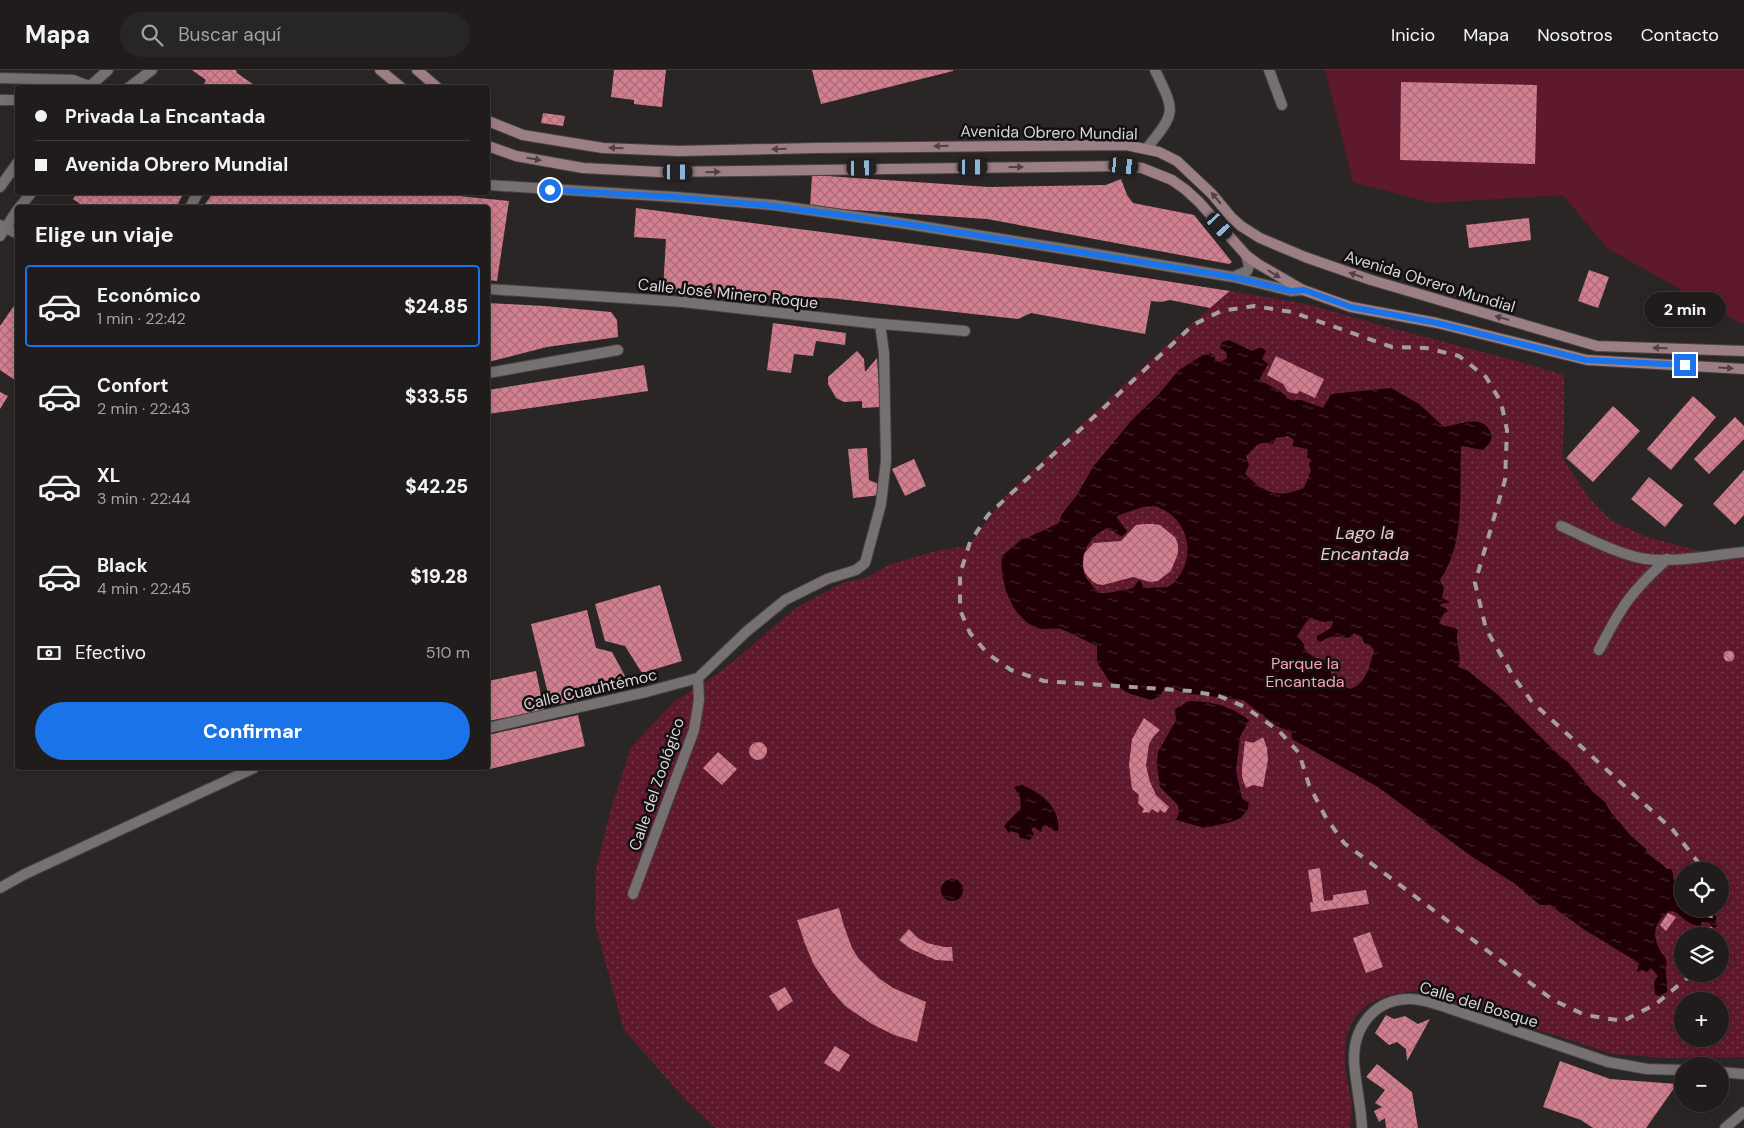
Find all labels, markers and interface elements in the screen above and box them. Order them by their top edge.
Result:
search box [120,12,470,57]
text: Mapa [25,19,90,50]
icon: search [138,21,166,49]
text: Buscar aquí [178,22,281,47]
text: Inicio [1391,23,1435,47]
text: Mapa [1463,23,1509,47]
text: Nosotros [1537,23,1613,47]
text: Contacto [1641,23,1719,47]
text: Privada La Encantada [65,104,265,129]
street label: Avenida Obrero Mundial [960,120,1138,145]
one-way arrow [933,142,949,150]
one-way arrow [608,144,624,152]
one-way arrow [770,145,786,153]
text: Avenida Obrero Mundial [65,152,288,177]
one-way arrow [526,156,542,164]
car [1108,157,1139,175]
car [846,160,877,176]
car [958,160,988,175]
one-way arrow [1008,163,1024,171]
car [663,165,693,180]
one-way arrow [706,167,722,175]
route start [539,179,561,201]
one-way arrow [1210,192,1221,205]
car [1204,210,1235,242]
text: Elige un viaje [35,220,174,249]
street label: Avenida Obrero Mundial [1342,246,1518,317]
one-way arrow [1267,269,1280,279]
one-way arrow [1348,271,1363,278]
street label: Calle José Minero Roque [637,274,819,313]
text: Económico [97,283,201,308]
icon: car [37,284,82,329]
callout: 2 min [1644,292,1726,328]
text: $24.85 [404,294,468,319]
text: 2 min [1664,299,1706,320]
text: 1 min · 22:42 [97,308,186,329]
one-way arrow [1494,314,1509,322]
one-way arrow [1652,344,1668,352]
route end [1674,354,1696,376]
one-way arrow [1719,364,1735,372]
text: Confort [97,373,169,398]
icon: car [37,374,82,419]
text: $33.55 [405,384,468,409]
text: 2 min · 22:43 [97,398,190,419]
text: XL [97,463,120,488]
icon: car [37,464,82,509]
text: $42.25 [405,474,468,499]
text: 3 min · 22:44 [97,488,191,509]
water label: Lago la Encantada [1321,521,1409,566]
text: Black [97,553,148,578]
icon: car [37,554,82,599]
text: $19.28 [410,564,468,589]
text: 4 min · 22:45 [97,578,191,599]
icon: cash [35,639,63,667]
text: Efectivo [75,640,146,665]
text: 510 m [426,642,470,663]
park label: Parque la Encantada [1266,653,1344,692]
street label: Calle Cuauhtémoc [521,664,659,715]
button: Confirmar [35,702,470,760]
street label: Calle del Zoológico [624,715,689,853]
map controls [1674,862,1729,1112]
button: locate [1674,862,1729,917]
button: layers [1674,927,1729,982]
street label: Calle del Bosque [1417,976,1541,1033]
button: + [1674,992,1729,1047]
button: − [1674,1057,1729,1112]

